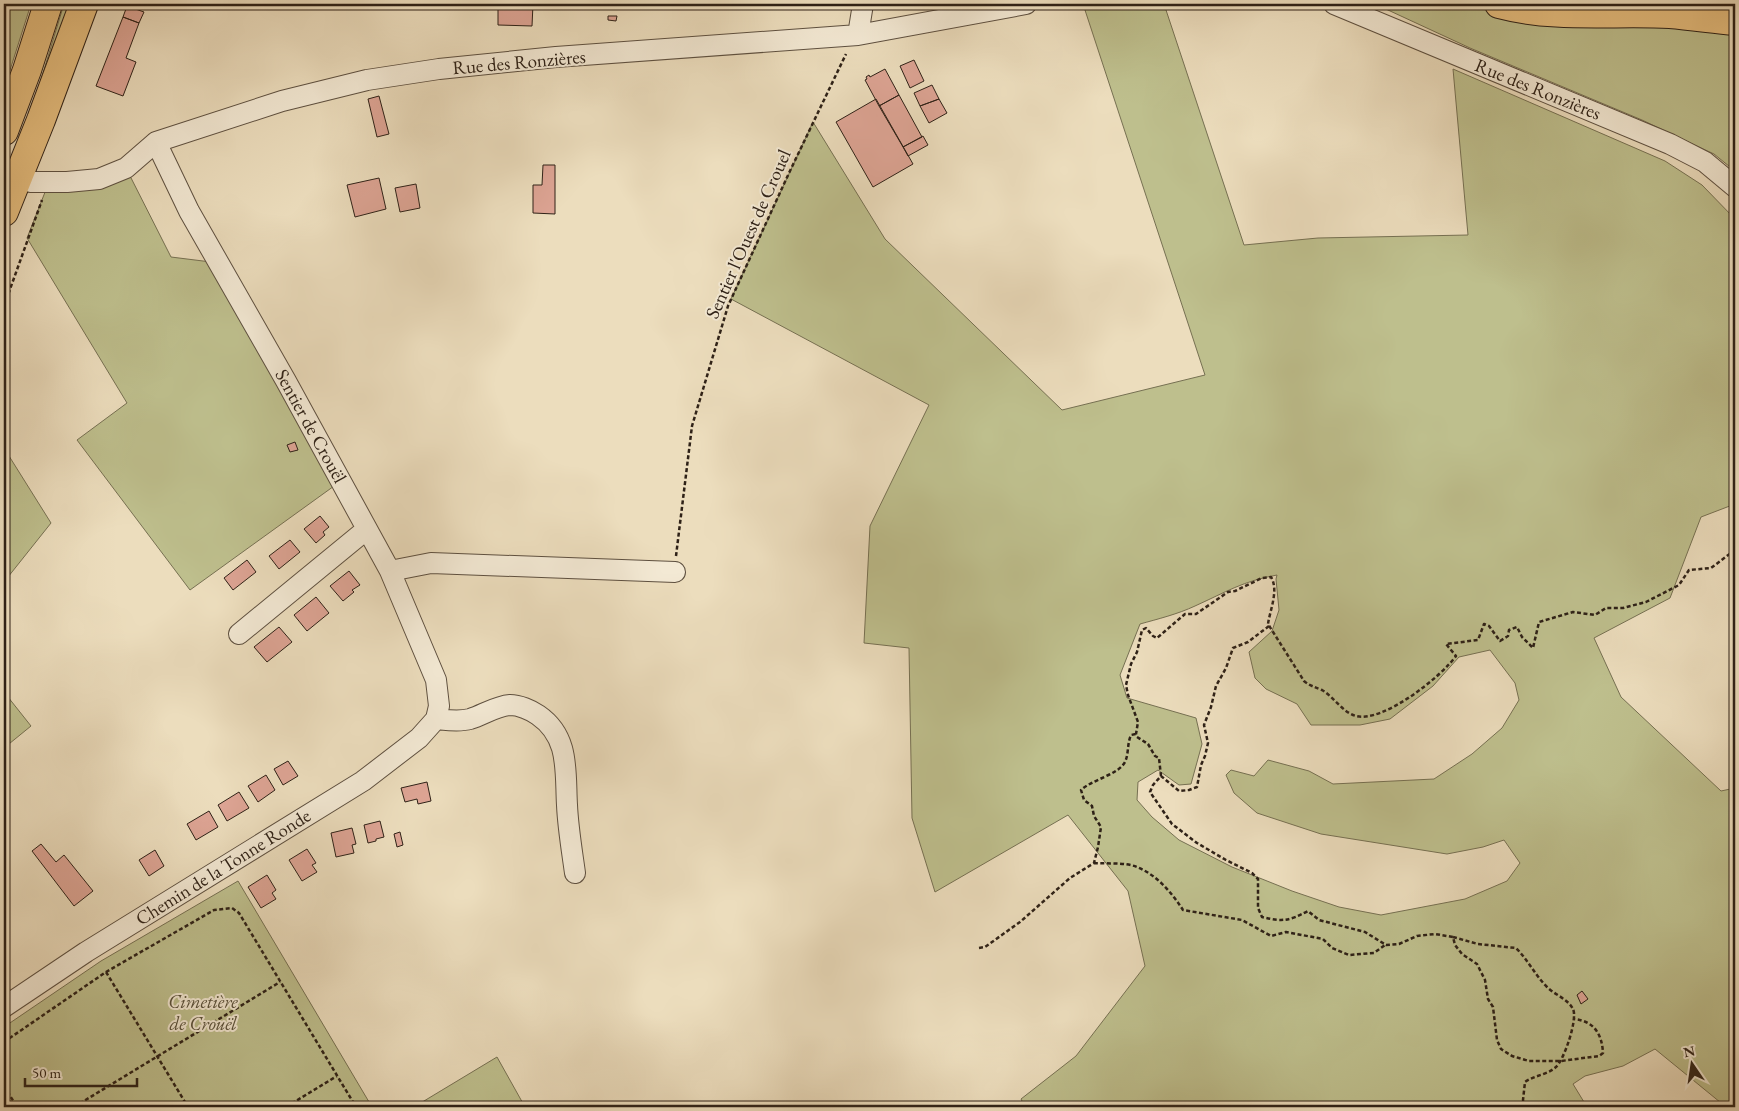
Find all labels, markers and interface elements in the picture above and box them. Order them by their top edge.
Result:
street label: Rue des Ronzières [451,44,587,80]
street label: Rue des Ronzières [1471,52,1605,126]
street label: Sentier l'Ouest de Crouel [699,145,797,323]
street label: Sentier de Crouël [269,365,353,488]
street label: Chemin de la Tonne Ronde [131,803,315,931]
park label: Cimetière de Crouël [168,989,238,1036]
north arrow [1666,1038,1716,1088]
text: N [1682,1041,1697,1061]
scale bar [25,1056,138,1088]
text: 50 m [32,1063,61,1082]

